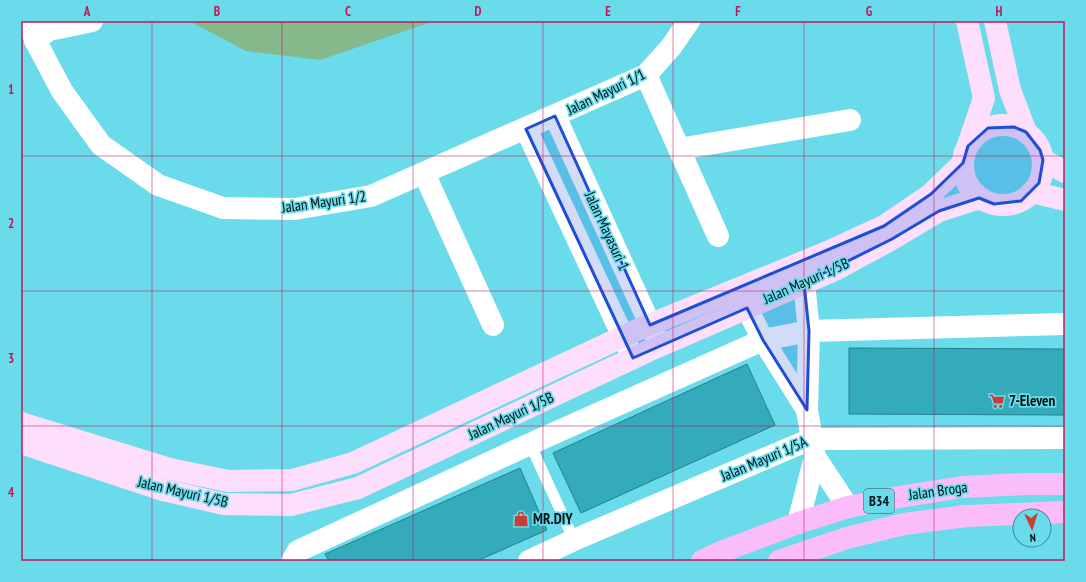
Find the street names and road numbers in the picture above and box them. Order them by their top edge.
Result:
street label: Jalan Mayuri 1/1 [562,64,648,119]
street label: Jalan Mayuri 1/2 [280,186,367,217]
street label: Jalan Mayasuri 1 [580,187,634,273]
street label: Jalan Mayuri 1/5B [759,253,852,308]
street label: Jalan Mayuri 1/5B [464,387,557,444]
street label: Jalan Mayuri 1/5A [717,431,811,486]
street label: Jalan Mayuri 1/5B [135,472,230,511]
street label: Jalan Broga [906,477,968,504]
road number: B34 [864,489,894,513]

